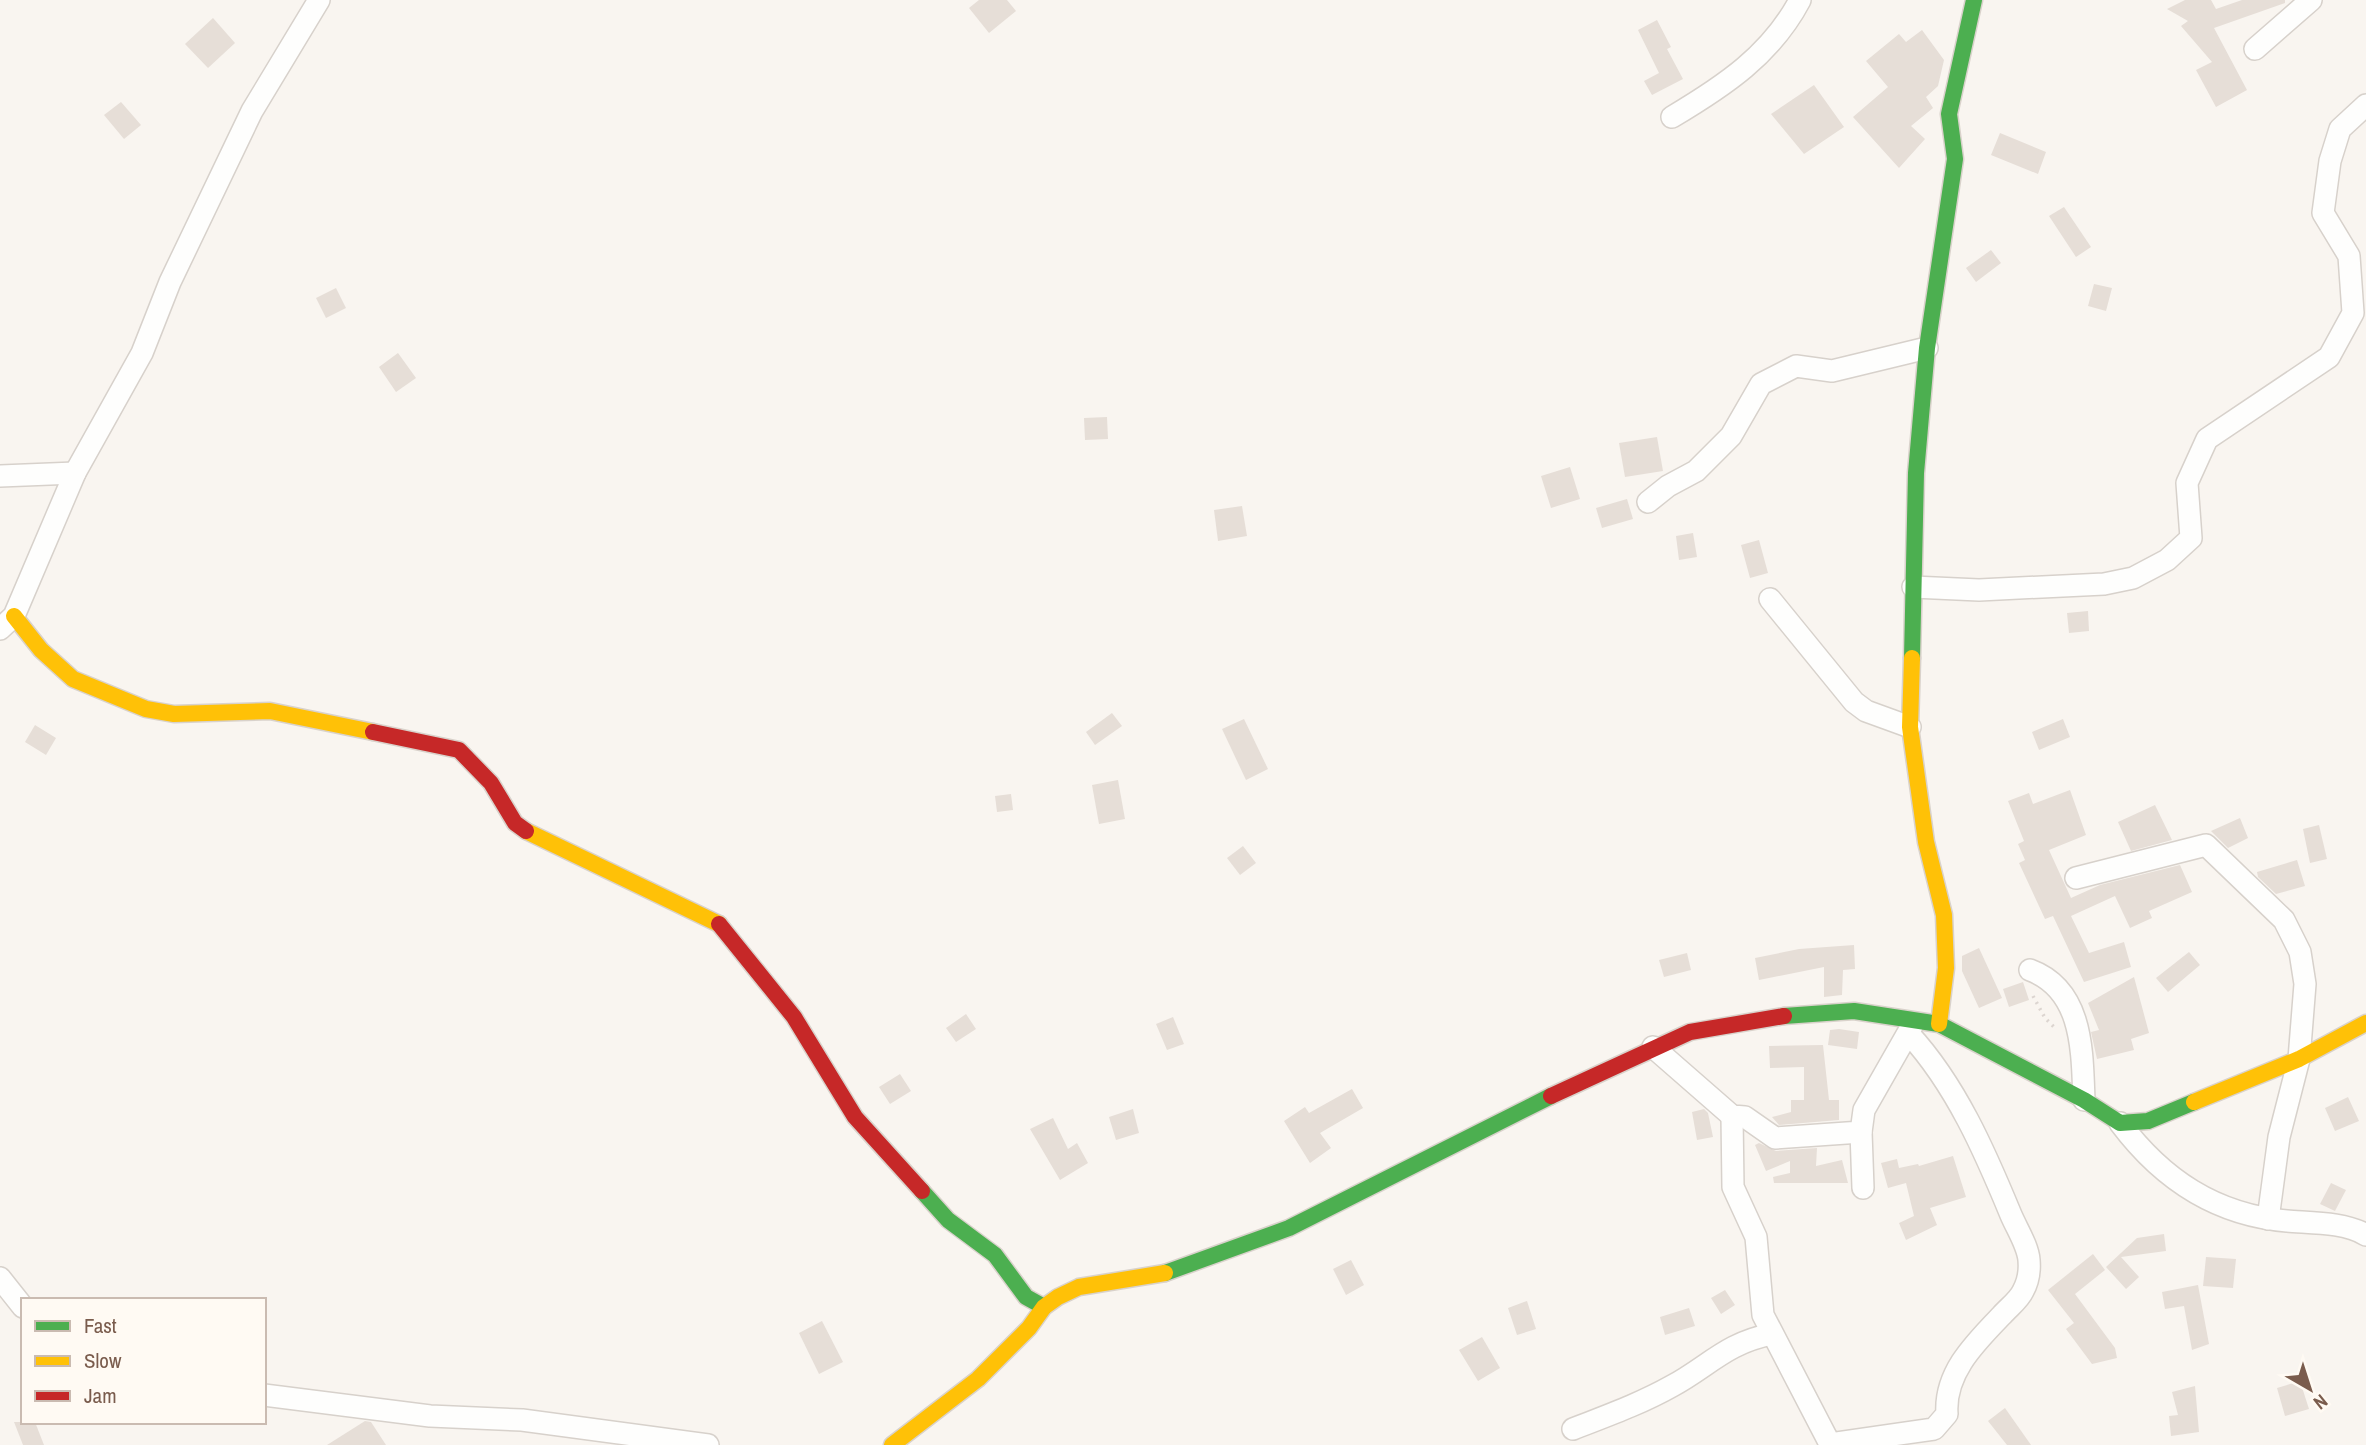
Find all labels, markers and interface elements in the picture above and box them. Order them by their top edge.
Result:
legend [21,1298,266,1424]
text: Fast [84,1311,117,1340]
text: Slow [84,1346,122,1375]
north arrow [2275,1354,2345,1424]
text: Jam [84,1381,117,1410]
text: N [2308,1389,2333,1416]

